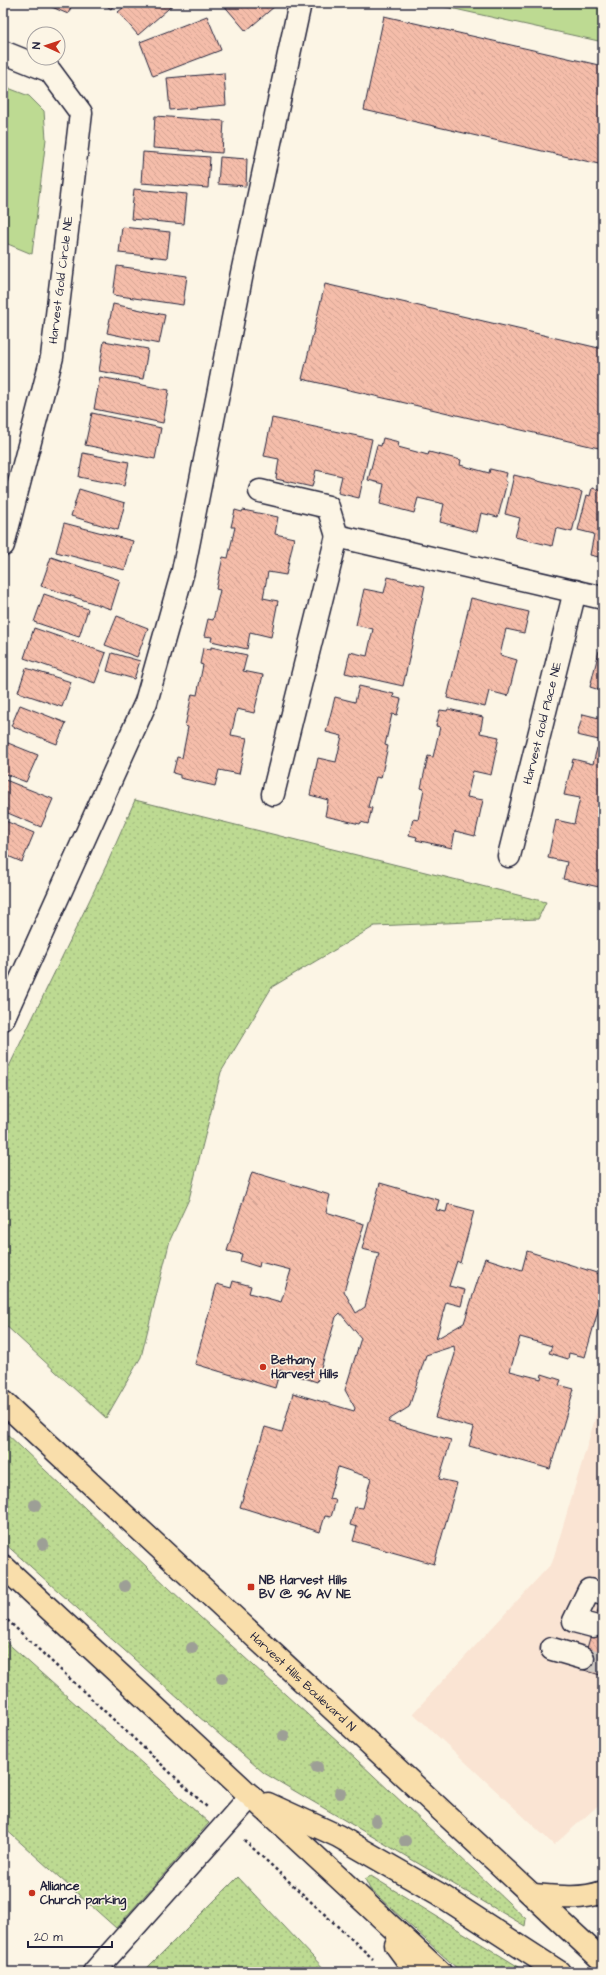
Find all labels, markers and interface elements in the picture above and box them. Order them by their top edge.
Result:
north arrow [26,26,66,66]
text: N [29,42,44,49]
street label: Harvest Gold Circle NE [45,215,77,345]
street label: Harvest Gold Place NE [519,660,566,786]
place label: Bethany Harvest Hills [271,1352,338,1383]
marker: Bethany Harvest Hills [258,1362,268,1372]
place label: NB Harvest Hills BV @ 96 AV NE [259,1572,352,1603]
marker: NB Harvest Hills BV @ 96 AV NE [246,1582,256,1592]
street label: Harvest Hills Boulevard N [246,1628,360,1736]
place label: Alliance Church parking [40,1878,127,1911]
marker: Alliance Church parking [27,1888,37,1898]
scale bar [28,1923,112,1949]
text: 20 m [34,1929,63,1946]

